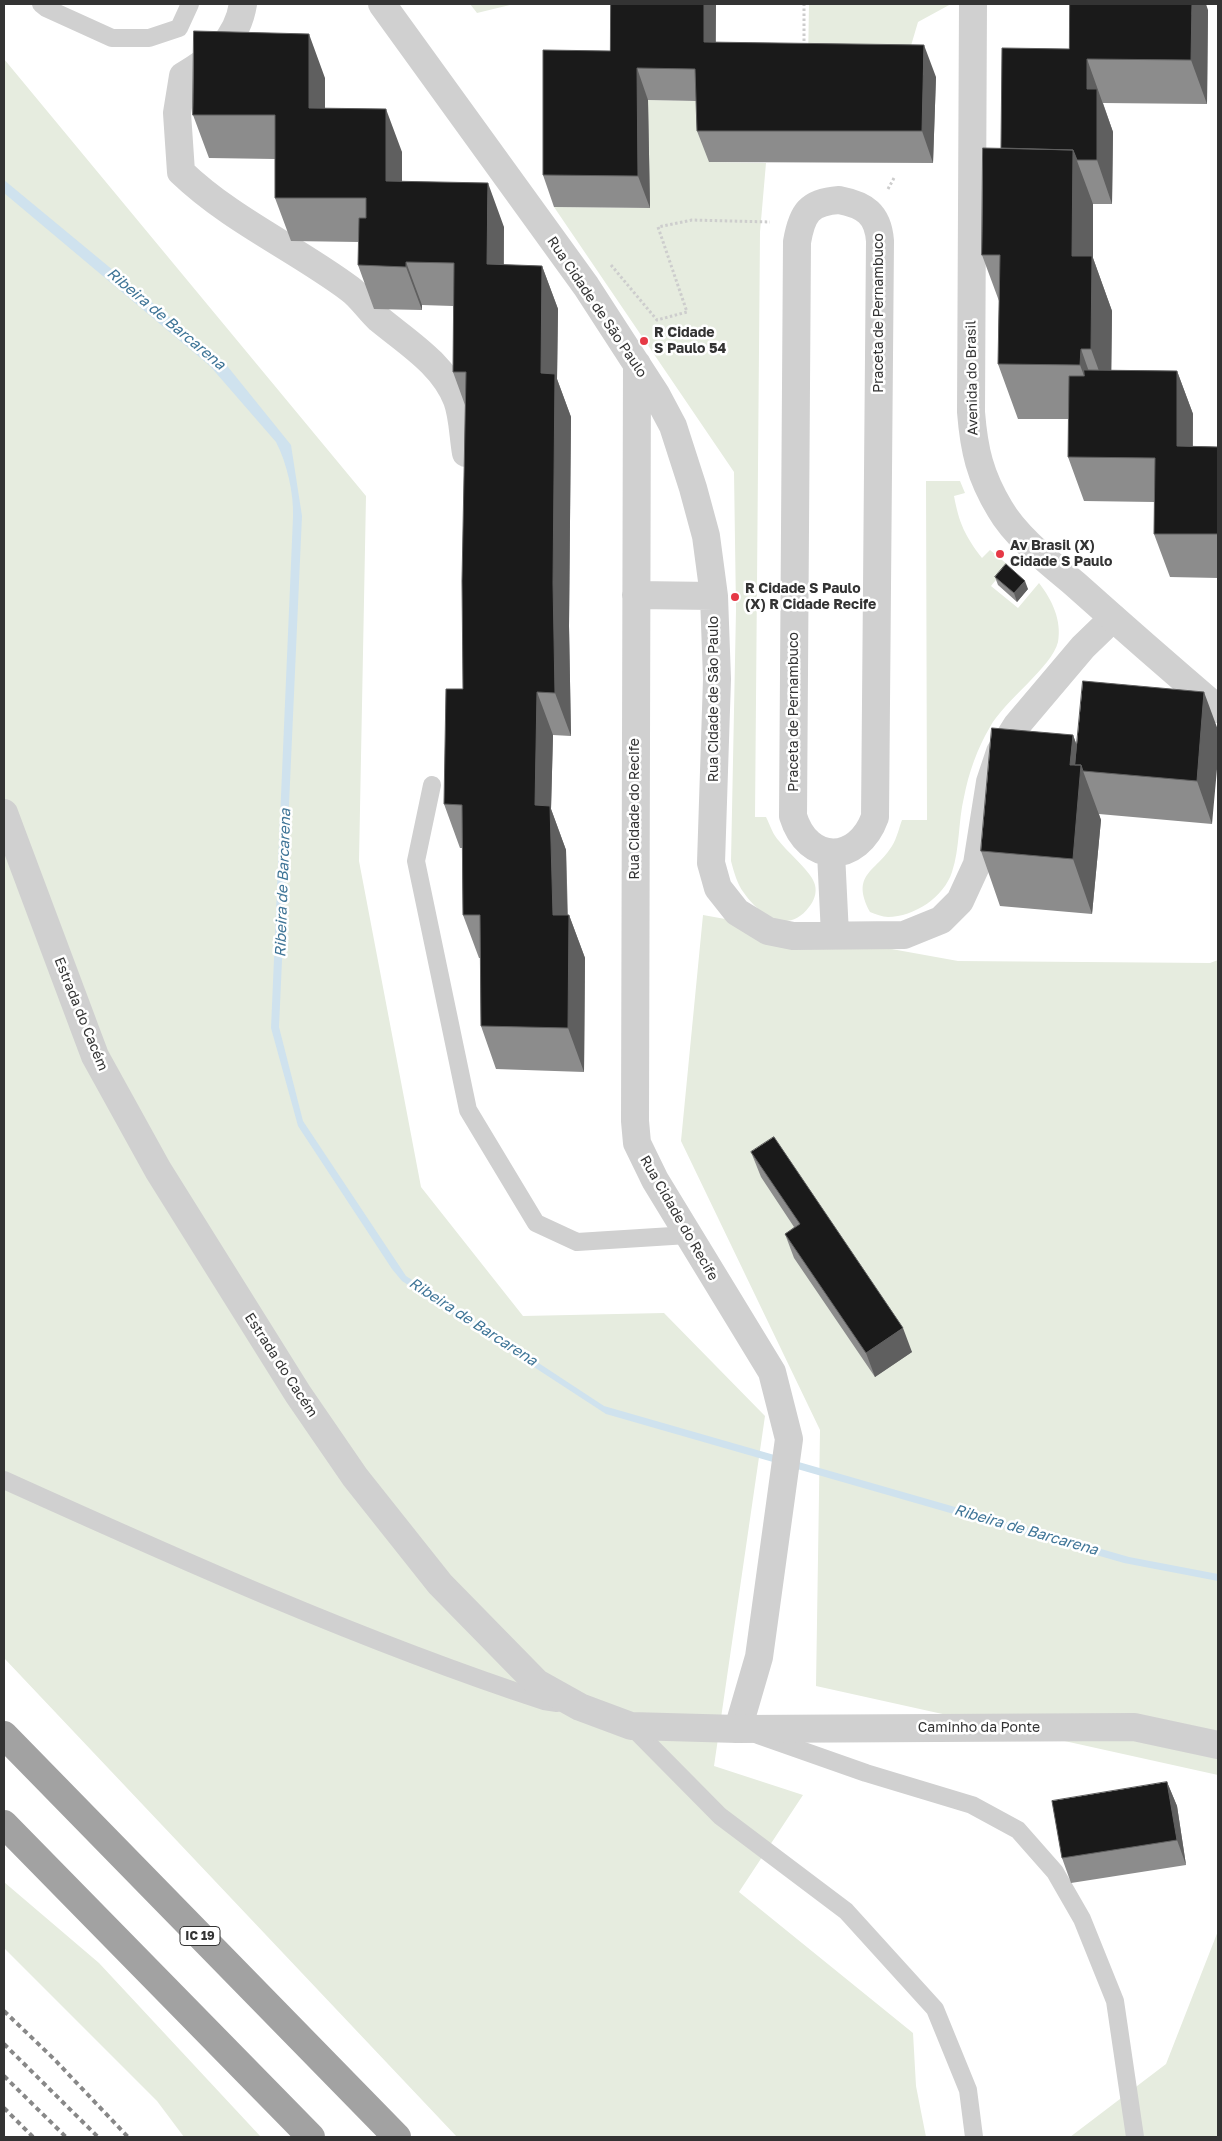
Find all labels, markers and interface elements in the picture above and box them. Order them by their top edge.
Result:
street label: Rua Cidade de São Paulo [544,233,650,381]
street label: Praceta de Pernambuco [871,233,887,393]
water label: Ribeira de Barcarena [103,264,229,374]
street label: Avenida do Brasil [963,320,981,436]
place label: R Cidade S Paulo 54 [654,325,726,358]
marker: R Cidade S Paulo 54 [638,335,650,347]
place label: Av Brasil (X) Cidade S Paulo [1010,538,1112,570]
marker: Av Brasil (X) Cidade S Paulo [994,548,1006,560]
place label: R Cidade S Paulo (X) R Cidade Recife [745,581,876,614]
marker: R Cidade S Paulo (X) R Cidade Recife [729,591,741,603]
street label: Rua Cidade de São Paulo [706,616,722,782]
street label: Praceta de Pernambuco [786,632,802,792]
street label: Rua Cidade do Recife [627,738,643,880]
water label: Ribeira de Barcarena [271,808,295,958]
street label: Estrada do Cacém [51,955,111,1073]
street label: Rua Cidade do Recife [636,1152,722,1284]
water label: Ribeira de Barcarena [406,1274,540,1370]
street label: Estrada do Cacém [241,1310,321,1420]
water label: Ribeira de Barcarena [952,1501,1100,1559]
street label: Caminho da Ponte [918,1720,1040,1736]
road number: IC 19 [180,1926,220,1945]

